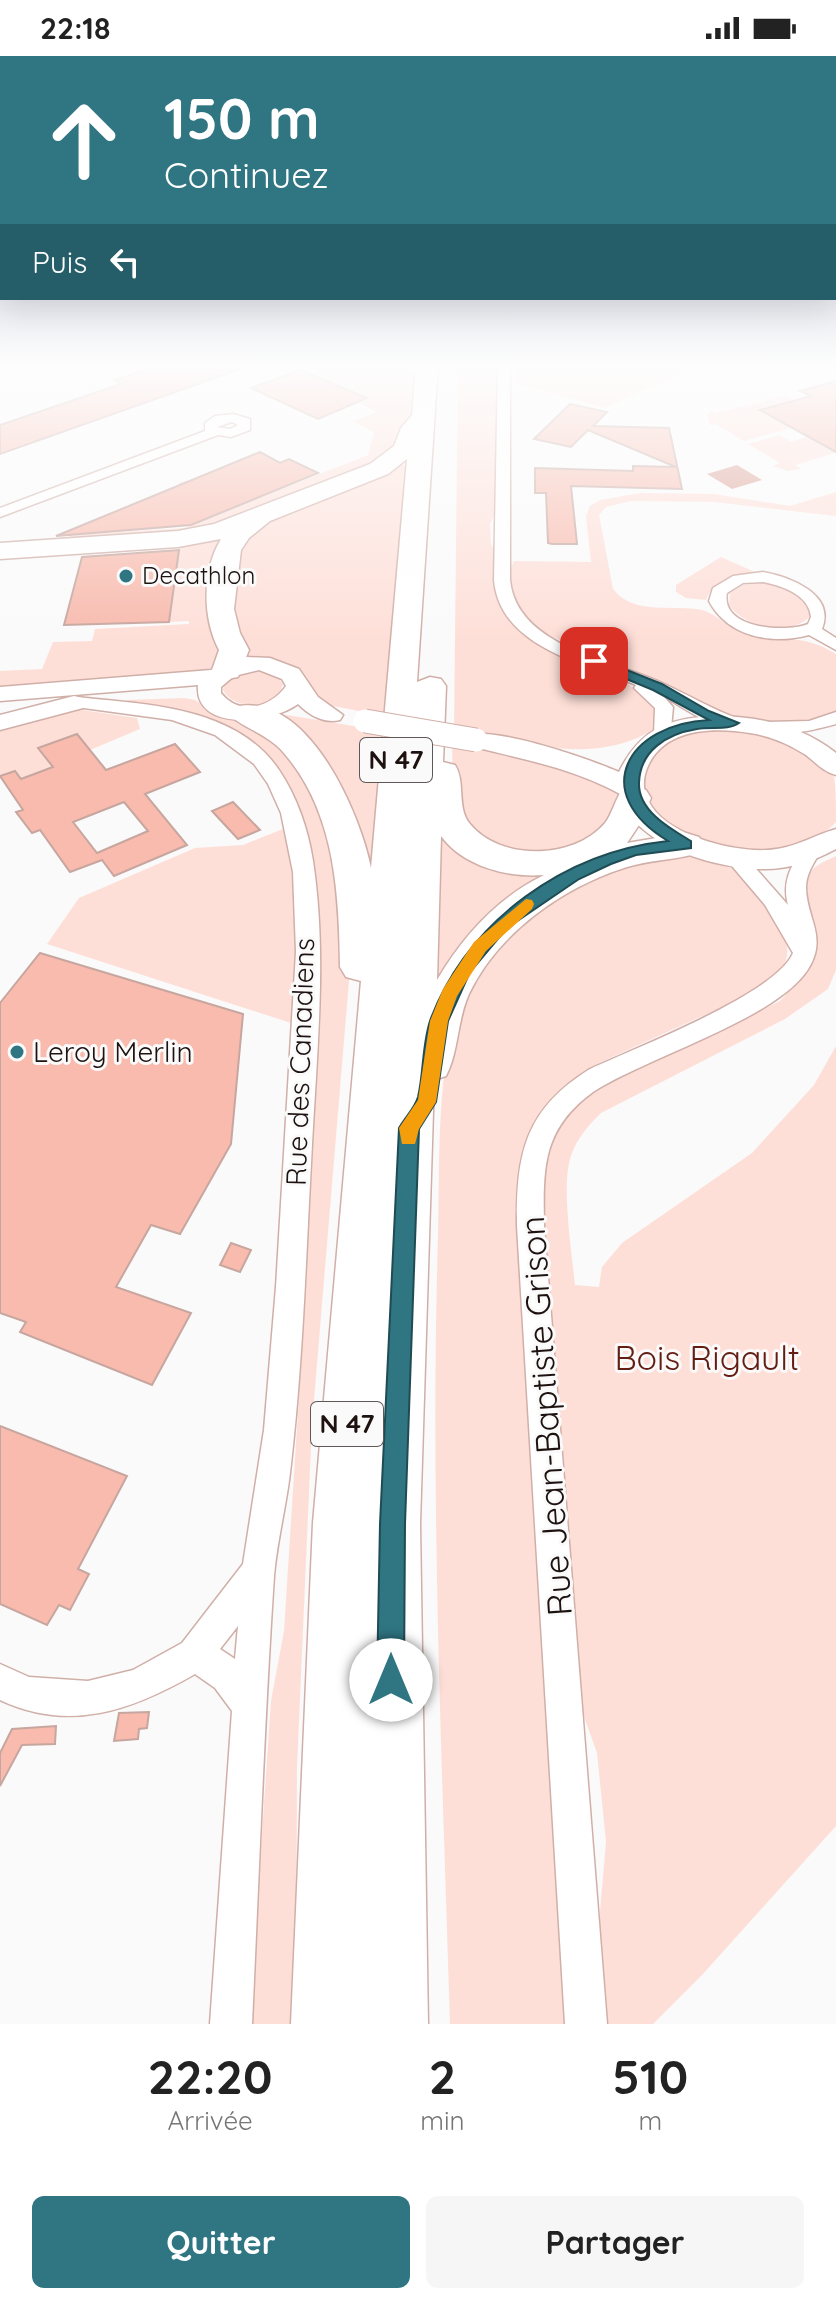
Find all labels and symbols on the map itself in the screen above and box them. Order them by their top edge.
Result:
place label: Decathlon [142,560,255,590]
marker: Decathlon [117,567,135,585]
pin [560,627,628,695]
road number: N 47 [360,738,432,782]
street label: Rue des Canadiens [278,937,321,1186]
place label: Leroy Merlin [33,1034,193,1069]
marker: Leroy Merlin [8,1043,26,1061]
street label: Rue Jean-Baptiste Grison [510,1215,581,1617]
park label: Bois Rigault [614,1336,800,1379]
road number: N 47 [311,1402,383,1446]
position arrow [349,1638,433,1722]

